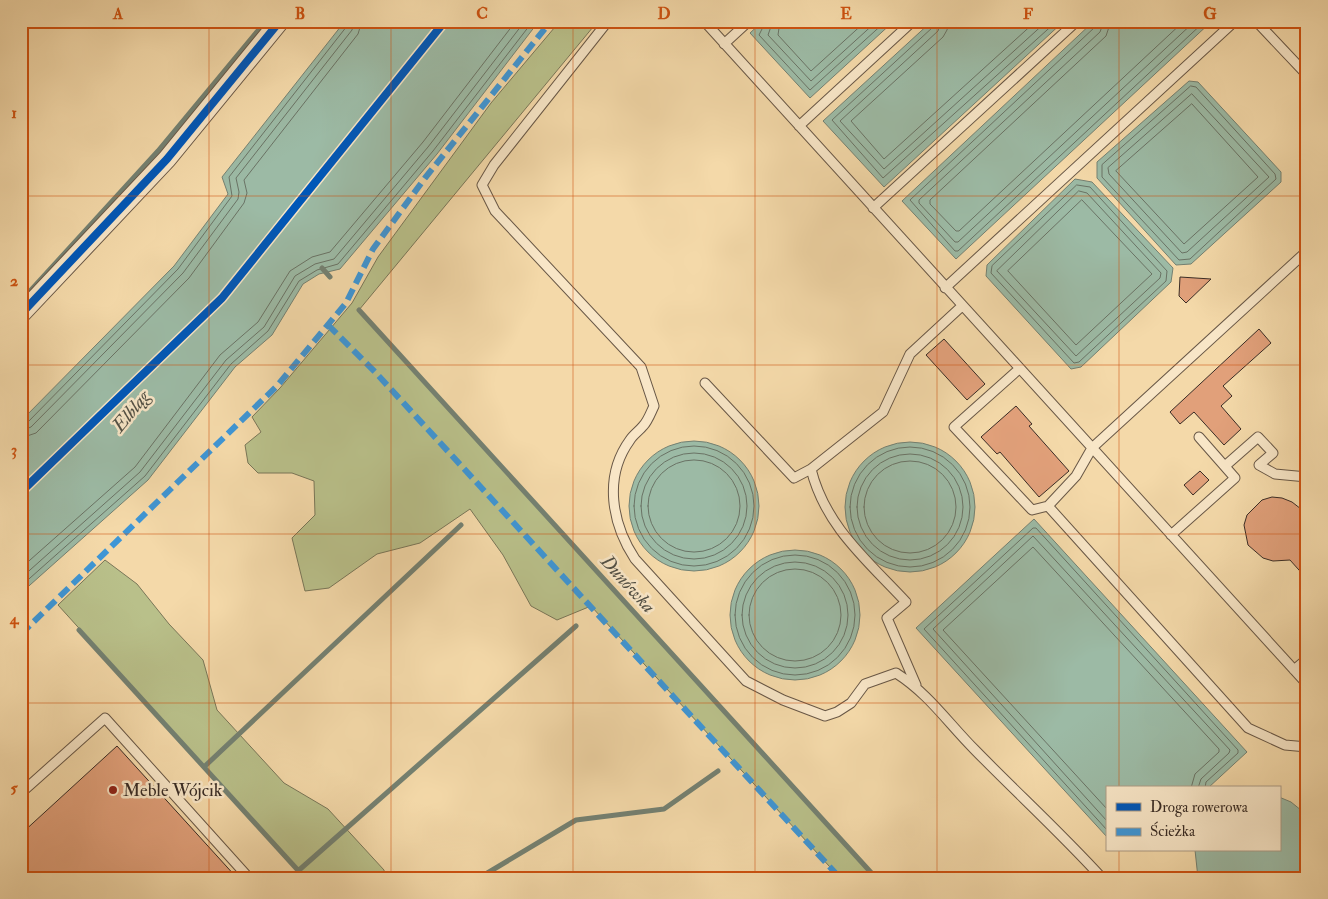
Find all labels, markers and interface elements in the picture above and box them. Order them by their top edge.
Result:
text: A [112,4,124,24]
text: B [295,4,305,24]
text: C [476,4,488,24]
text: D [657,4,671,24]
text: E [840,4,852,24]
text: F [1023,4,1033,24]
text: G [1203,4,1217,24]
text: 1 [11,103,17,123]
text: 2 [10,271,18,291]
water label: Elbląg [106,384,156,439]
text: 3 [11,440,17,460]
water label: Dunówka [595,549,661,618]
text: 4 [9,609,20,629]
text: 5 [10,778,18,798]
place label: Meble Wójcik [123,779,223,802]
marker: Meble Wójcik [107,784,119,796]
legend [1106,786,1280,852]
text: Droga rowerowa [1150,798,1249,817]
text: Ścieżka [1150,821,1196,841]

